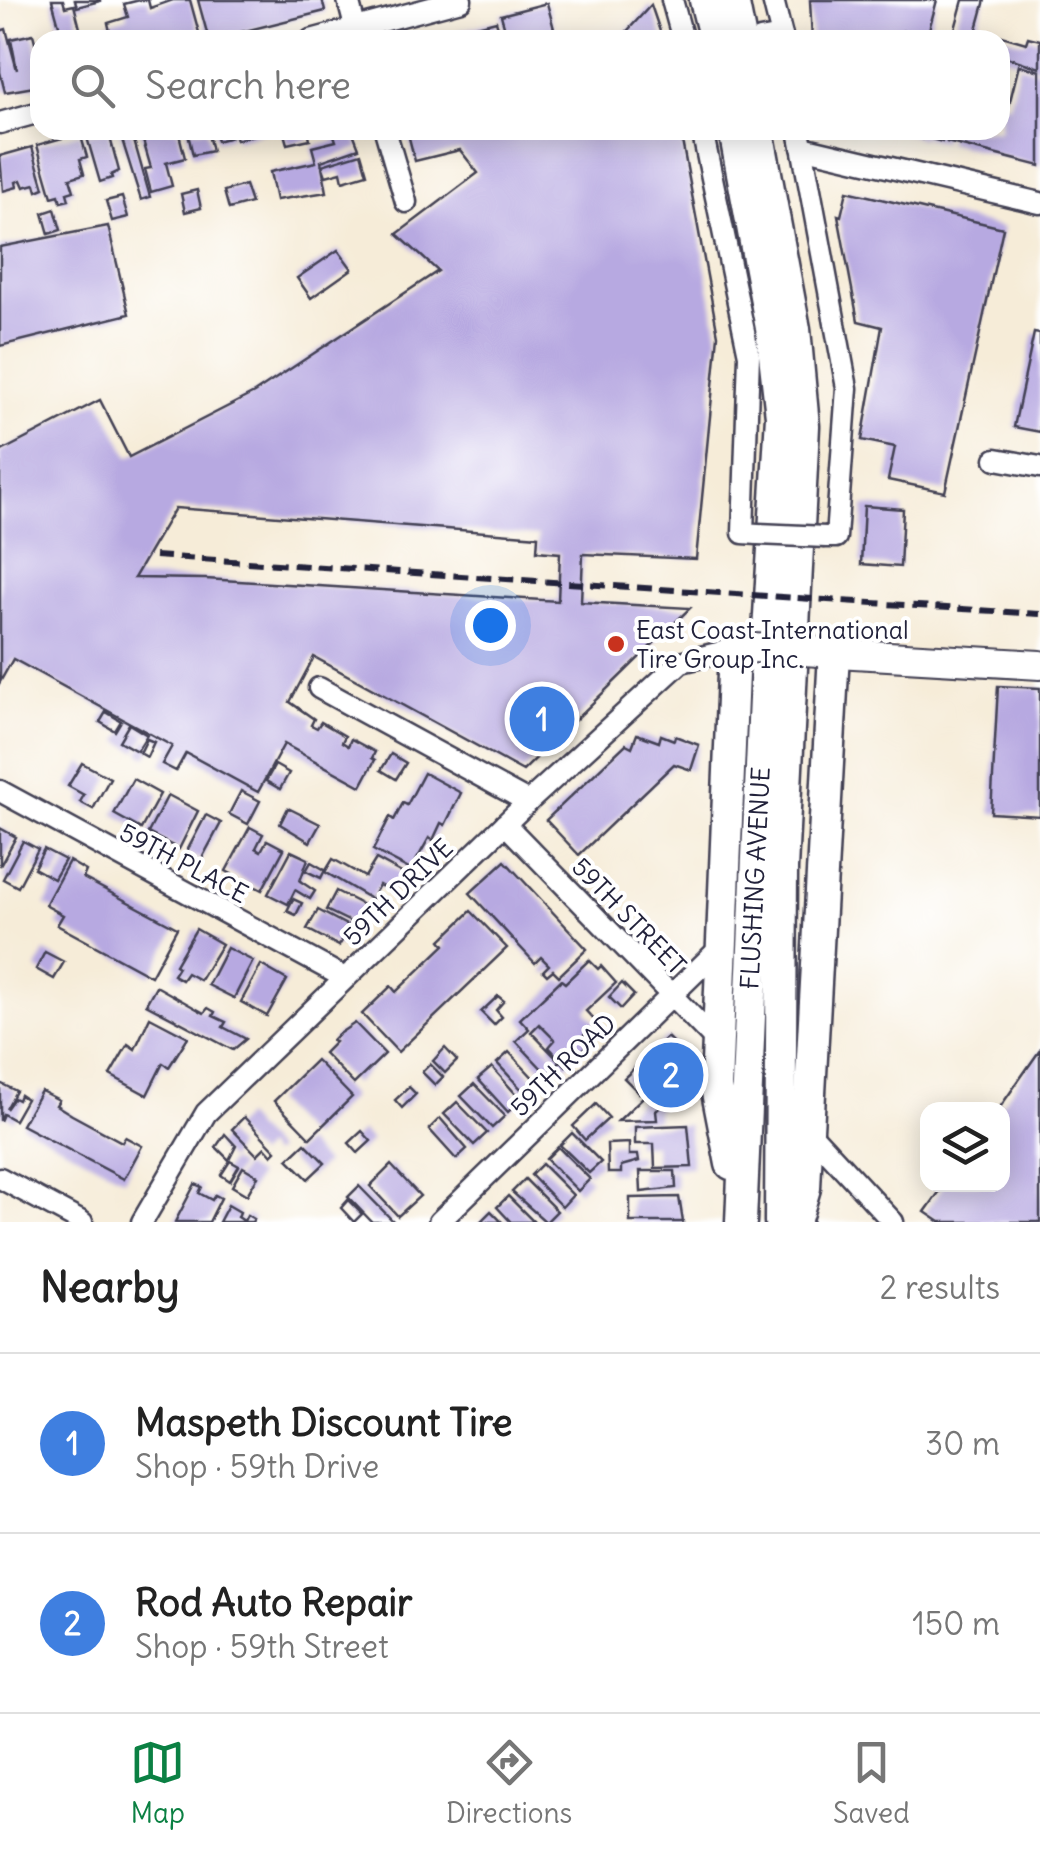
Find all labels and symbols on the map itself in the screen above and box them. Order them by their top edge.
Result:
your location [465,600,516,651]
place label: East Coast International Tire Group Inc. [636,614,909,675]
marker: East Coast International Tire Group Inc. [605,633,627,655]
pin: 1 [510,682,574,756]
street label: FLUSHING AVENUE [733,766,777,990]
street label: 59TH PLACE [114,816,254,910]
street label: 59TH DRIVE [336,832,460,952]
street label: 59TH STREET [565,851,693,981]
street label: 59TH ROAD [504,1007,622,1123]
pin: 2 [638,1038,704,1112]

